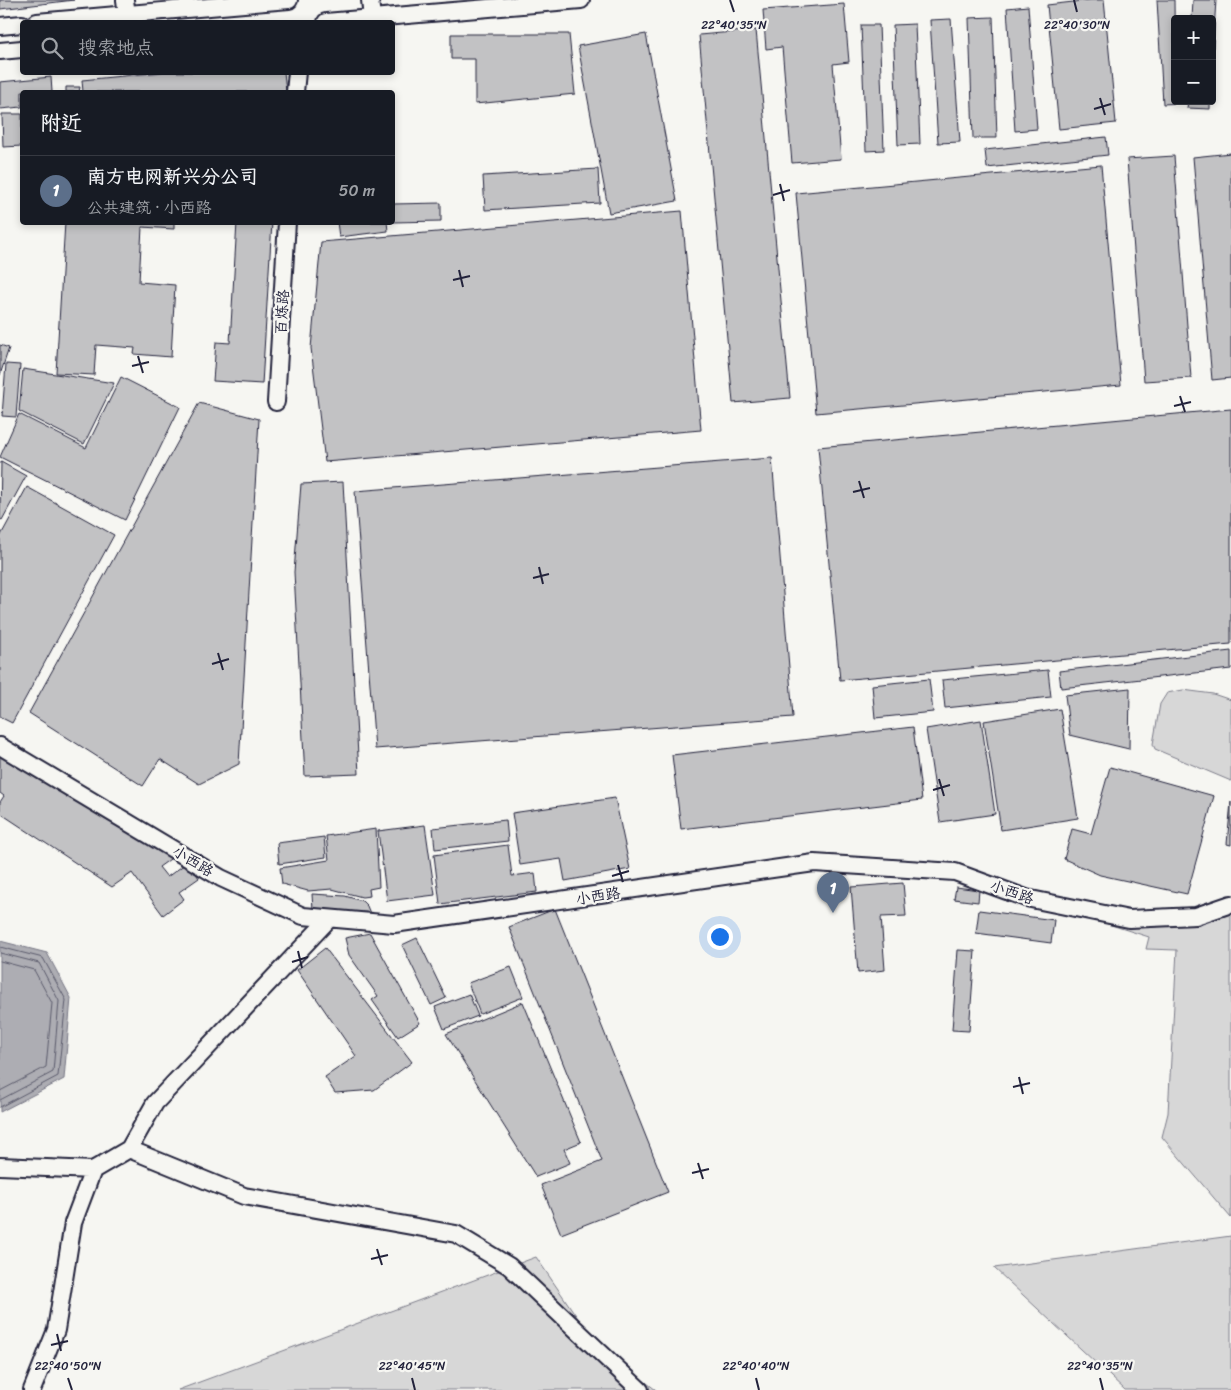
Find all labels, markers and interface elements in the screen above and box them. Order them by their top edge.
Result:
text: 22°40'35"N [701,14,768,36]
text: 22°40'30"N [1044,14,1111,36]
map controls [1171,15,1216,105]
button: + [1171,15,1216,60]
search box [20,20,395,75]
text: 搜索地点 [78,31,154,64]
icon: search [38,34,66,62]
button: − [1171,60,1216,105]
text: 附近 [40,104,82,142]
text: 南方电网新兴分公司 [87,160,258,193]
text: 1 [53,176,59,205]
text: 50 m [339,176,375,205]
text: 公共建筑 · 小西路 [87,193,212,222]
street label: 百炼路 [267,289,297,335]
street label: 小西路 [167,838,219,884]
pin: 1 [817,872,849,913]
street label: 小西路 [986,872,1038,912]
street label: 小西路 [574,880,622,912]
your location [707,924,733,950]
text: 22°40'50"N [35,1355,102,1377]
text: 22°40'45"N [379,1355,446,1377]
text: 22°40'40"N [723,1355,790,1377]
text: 22°40'35"N [1067,1355,1134,1377]

